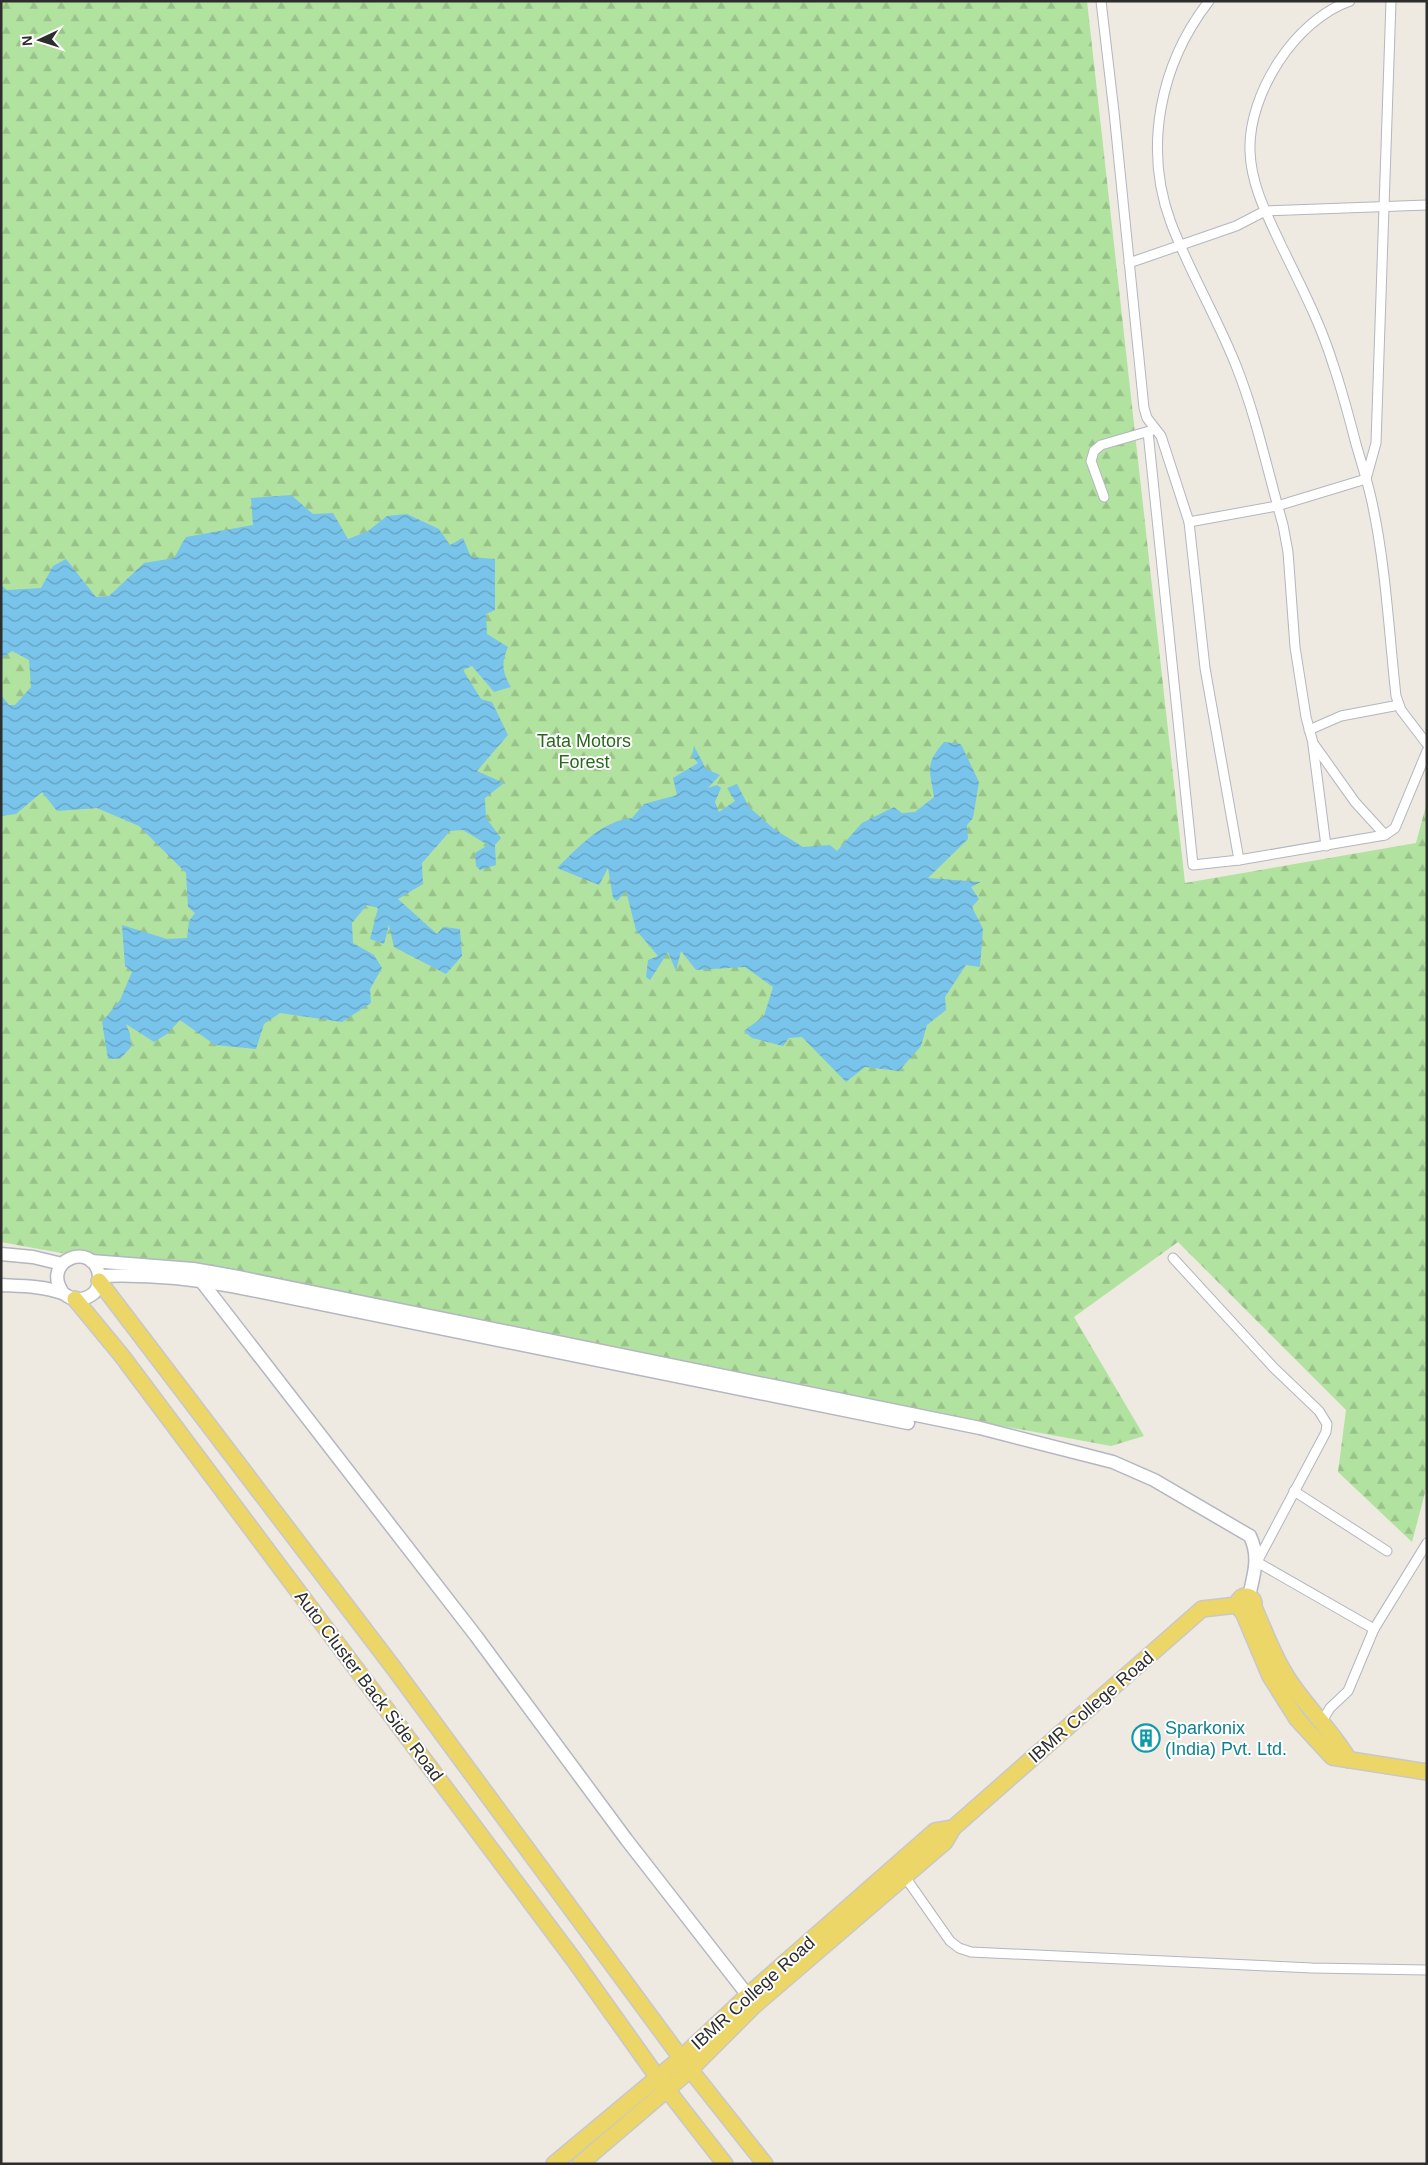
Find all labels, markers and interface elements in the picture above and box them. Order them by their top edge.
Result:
north arrow [15,15,65,65]
text: N [19,35,35,47]
park label: Tata Motors Forest [537,731,631,772]
street label: Auto Cluster Back Side Road [291,1587,447,1785]
street label: IBMR College Road [1024,1647,1158,1767]
place label: Sparkonix (India) Pvt. Ltd. [1165,1718,1287,1759]
building icon: Sparkonix (India) Pvt. Ltd. [1131,1723,1161,1753]
street label: IBMR College Road [687,1932,819,2054]

